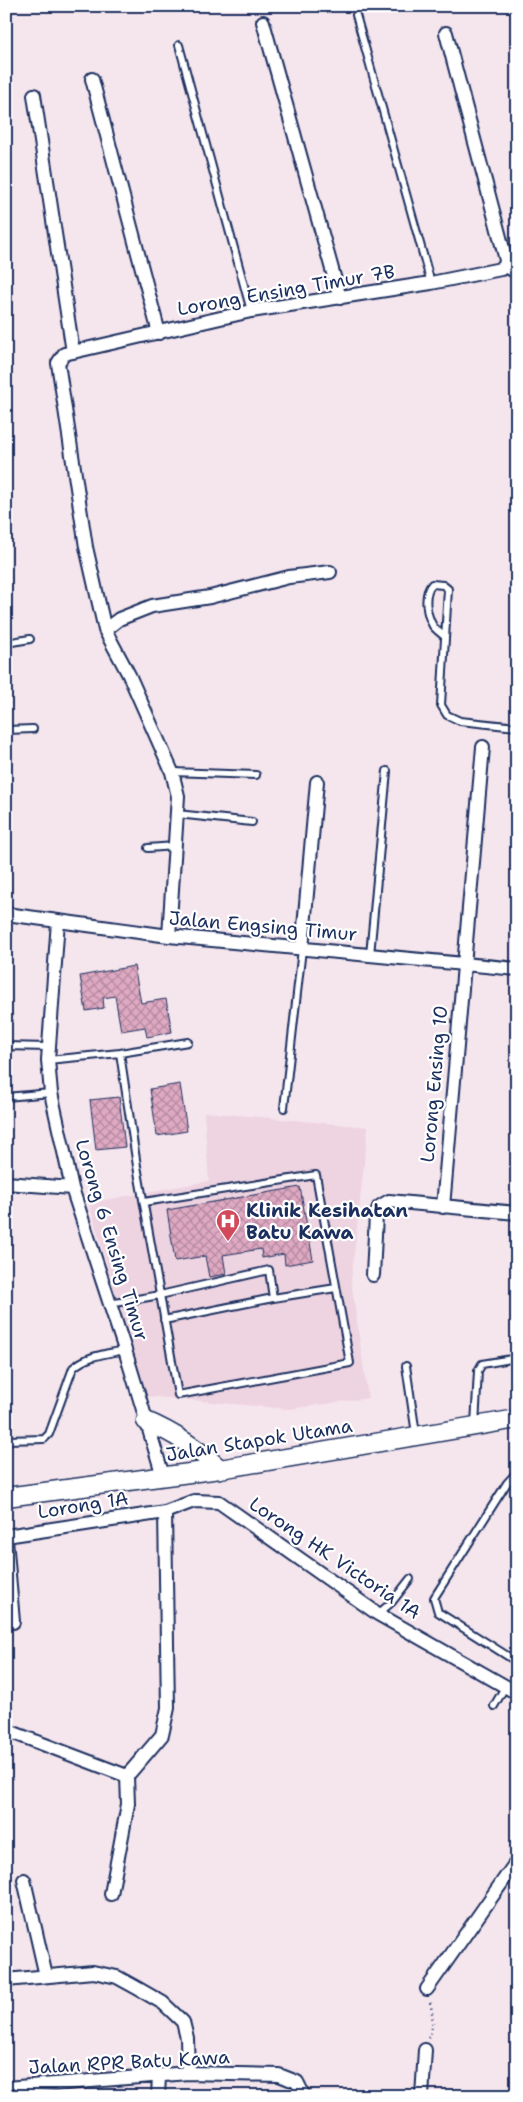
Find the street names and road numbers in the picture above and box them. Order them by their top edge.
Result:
street label: Lorong Ensing Timur 7B [175,259,397,321]
street label: Jalan Engsing Timur [168,905,358,947]
street label: Lorong Ensing 10 [415,1004,453,1164]
street label: Lorong 6 Ensing Timur [69,1136,155,1344]
street label: Jalan Stapok Utama [164,1413,354,1467]
street label: Lorong 1A [36,1485,130,1525]
street label: Lorong HK Victoria 1A [244,1491,426,1625]
street label: Jalan RPR Batu Kawa [28,2044,230,2080]

